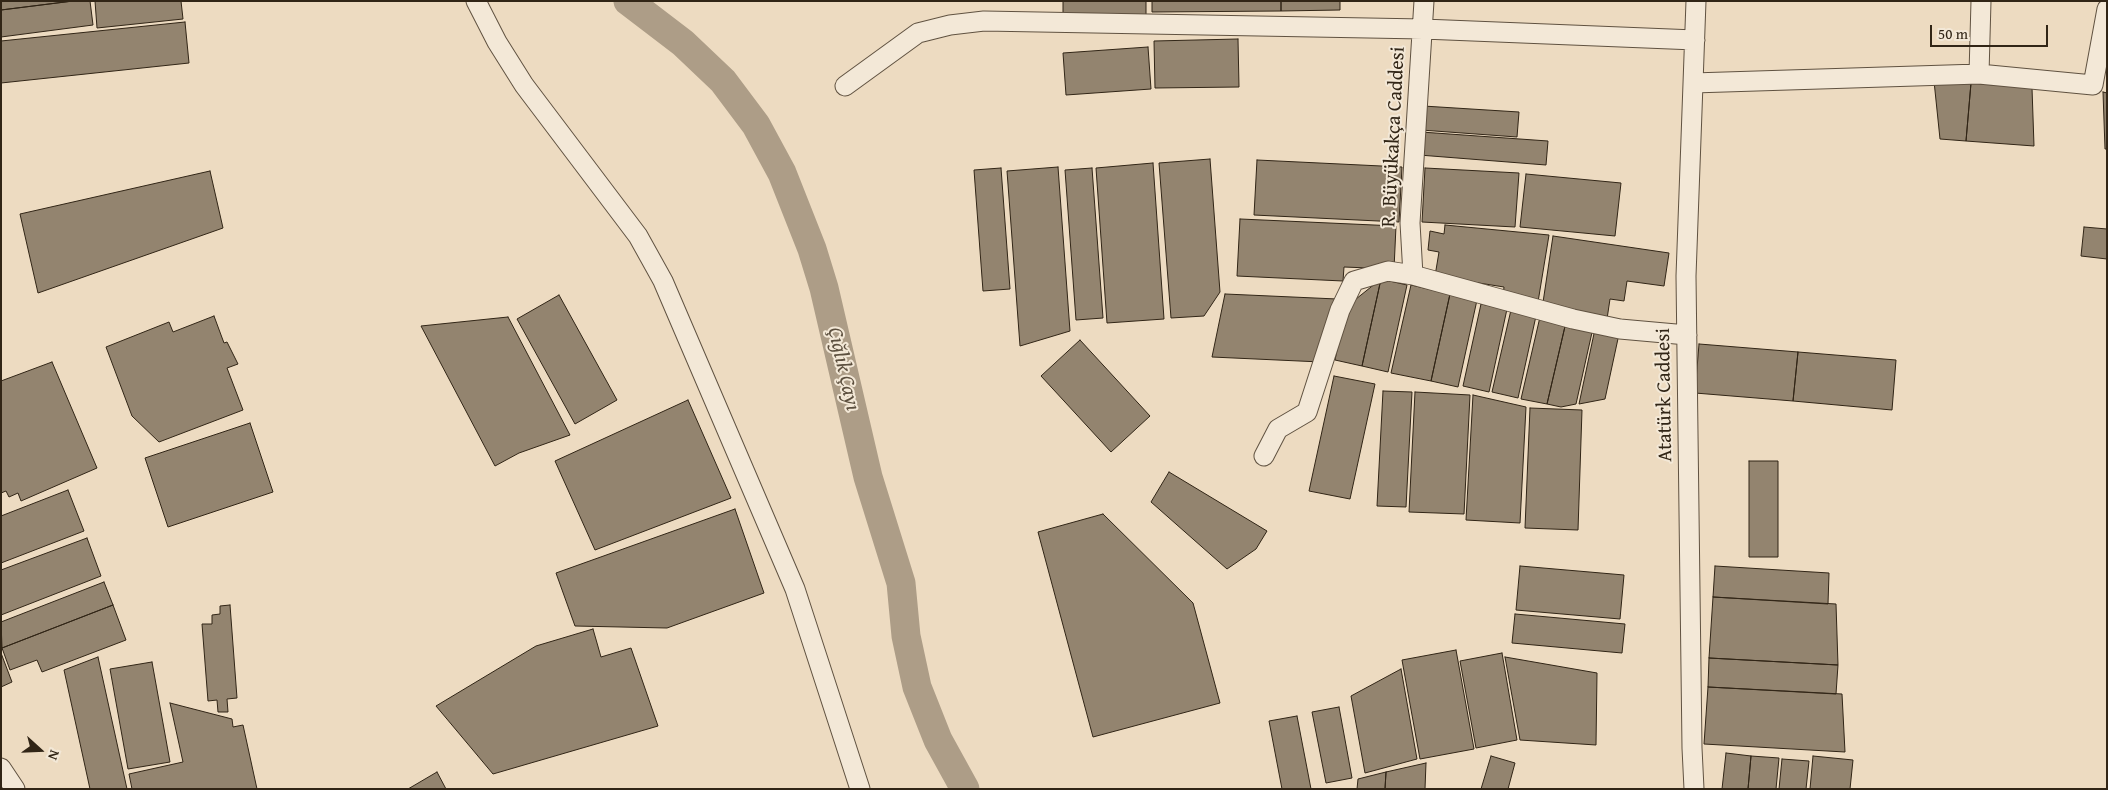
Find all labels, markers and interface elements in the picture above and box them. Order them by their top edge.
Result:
scale bar [1933,15,2050,47]
text: 50 m [1938,23,1968,44]
street label: R. Büyükakça Caddesi [1377,46,1411,228]
water label: Çığlık Çayı [821,325,865,413]
street label: Atatürk Caddesi [1652,328,1678,462]
north arrow [15,725,65,775]
text: N [43,747,65,763]

